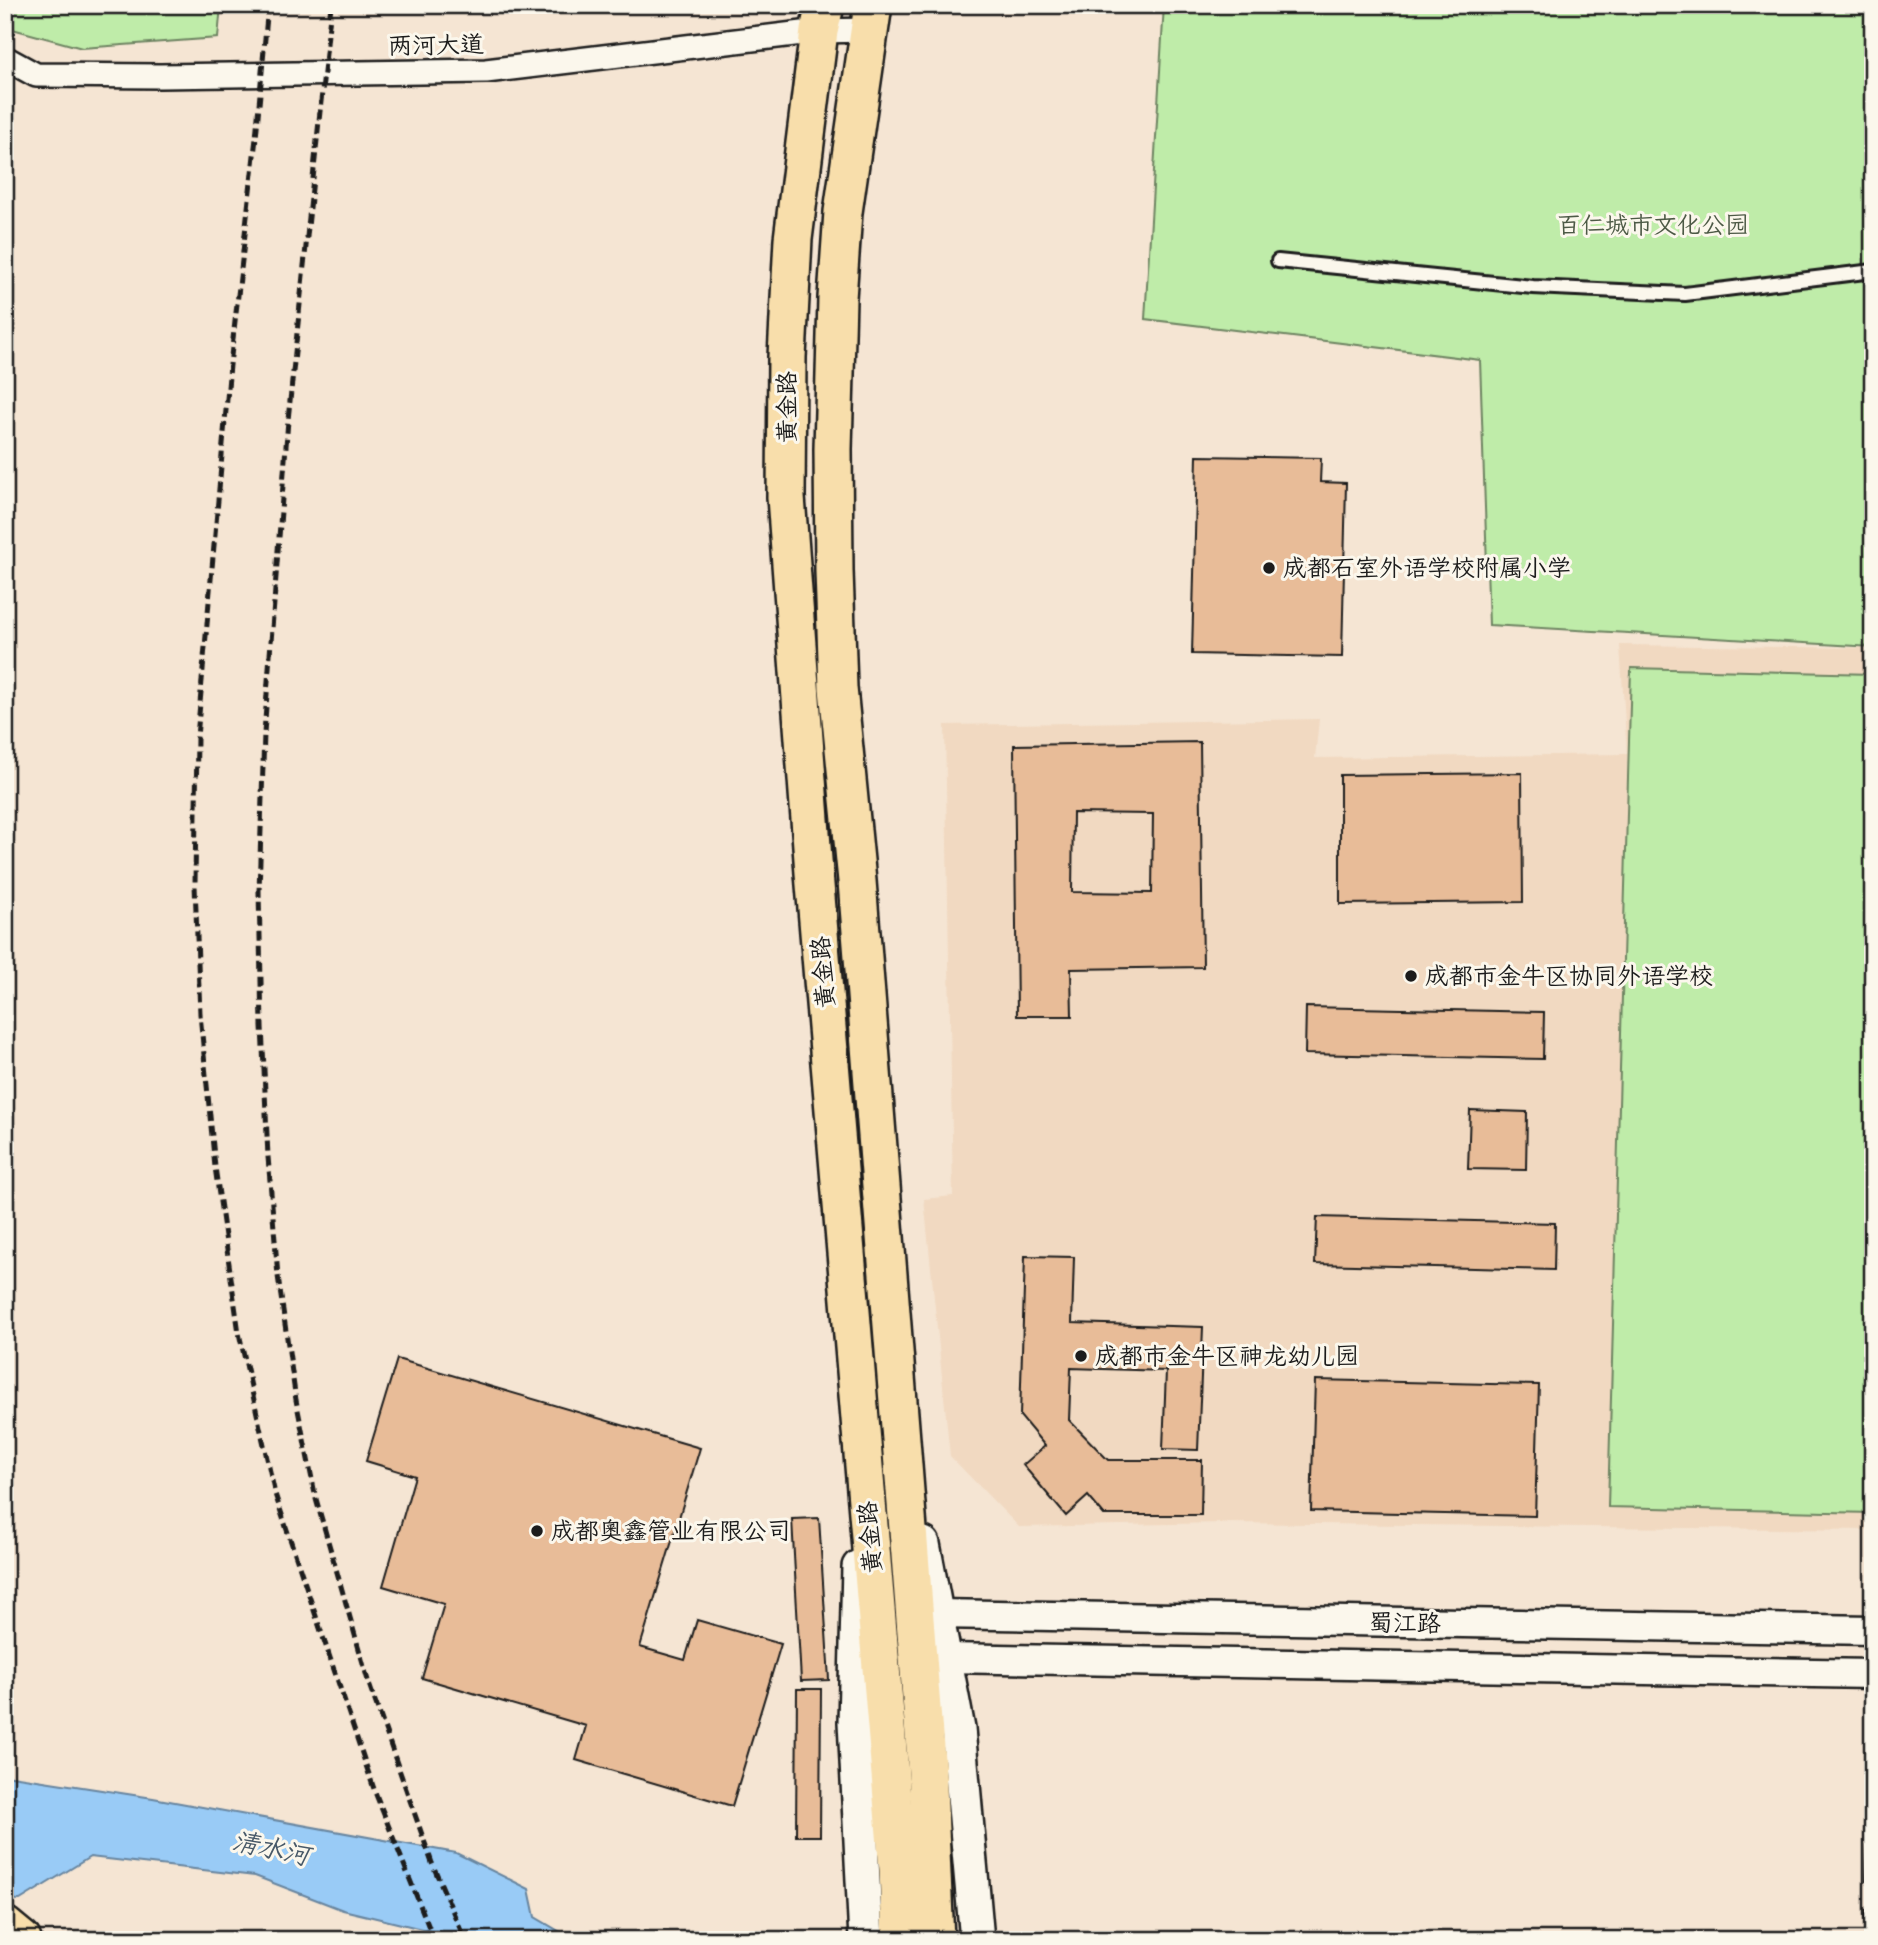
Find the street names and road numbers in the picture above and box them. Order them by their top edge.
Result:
street label: 两河大道 [388,23,484,67]
street label: 黄金路 [766,371,808,443]
street label: 黄金路 [799,934,847,1010]
street label: 黄金路 [846,1499,894,1575]
street label: 蜀江路 [1369,1601,1441,1645]

